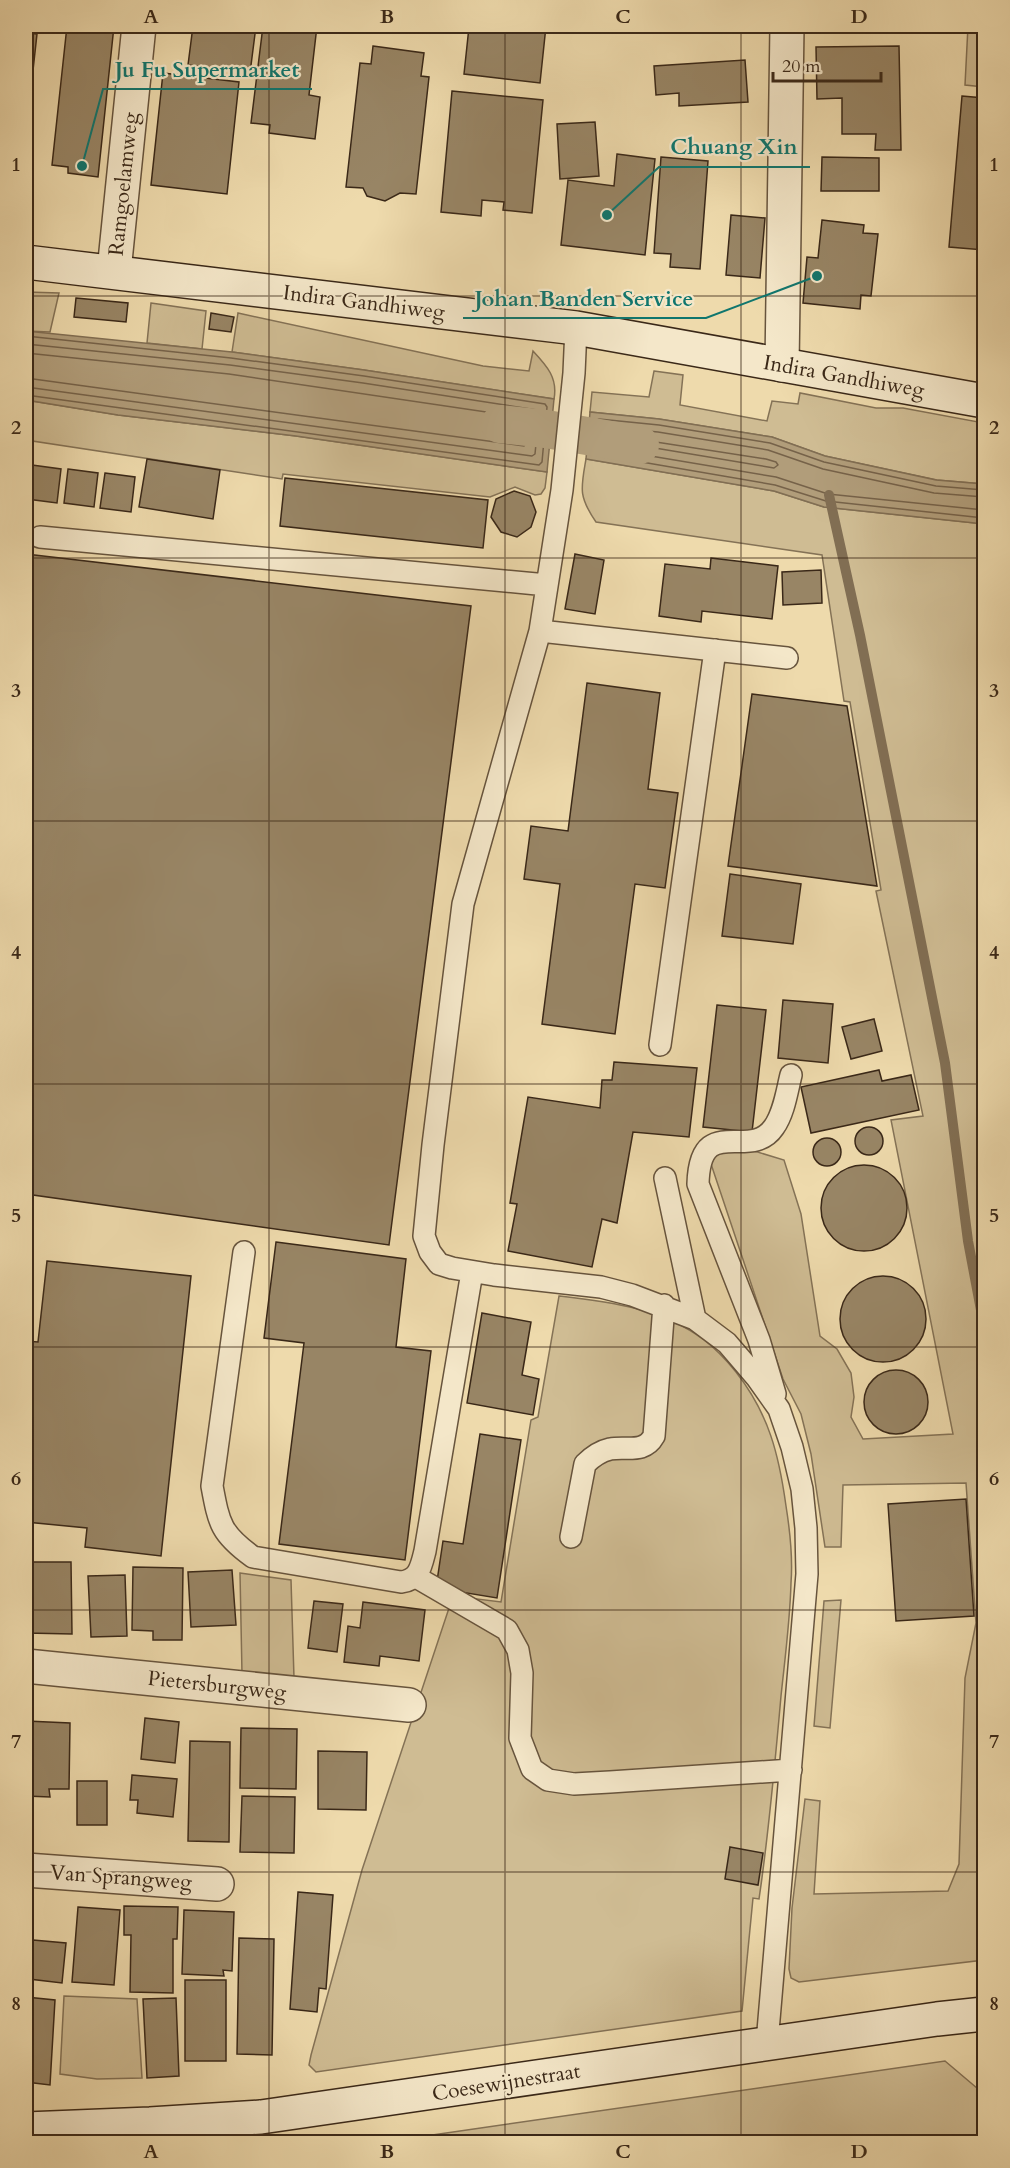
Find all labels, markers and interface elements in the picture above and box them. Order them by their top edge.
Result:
text: A [143,3,159,30]
text: B [380,3,394,30]
text: C [615,3,631,30]
text: D [850,3,868,30]
scale bar [773,45,881,83]
callout: Ju Fu Supermarket [103,49,312,89]
text: 20 m [782,54,821,79]
text: Ju Fu Supermarket [112,55,299,85]
street label: Ramgoelamweg [102,111,145,257]
callout: Chuang Xin [659,127,810,167]
text: Chuang Xin [670,132,798,162]
text: 1 [11,151,21,178]
text: 1 [989,151,999,178]
street label: Indira Gandhiweg [281,278,447,327]
callout: Johan Banden Service [463,278,706,318]
text: Johan Banden Service [472,284,693,314]
street label: Indira Gandhiweg [761,348,927,405]
text: 2 [11,414,21,441]
text: 2 [989,414,999,441]
text: 3 [11,677,21,704]
text: 3 [989,677,999,704]
text: 4 [11,939,21,966]
text: 4 [989,939,999,966]
text: 5 [11,1202,21,1229]
text: 5 [989,1202,999,1229]
text: 6 [11,1465,21,1492]
text: 6 [989,1465,999,1492]
street label: Pietersburgweg [146,1664,288,1707]
text: 7 [11,1728,21,1755]
text: 7 [989,1728,999,1755]
street label: Van Sprangweg [49,1858,193,1897]
text: 8 [11,1990,21,2017]
text: 8 [989,1990,999,2017]
street label: Coesewijnestraat [430,2056,583,2109]
text: A [143,2138,159,2165]
text: B [380,2138,394,2165]
text: C [615,2138,631,2165]
text: D [850,2138,868,2165]

